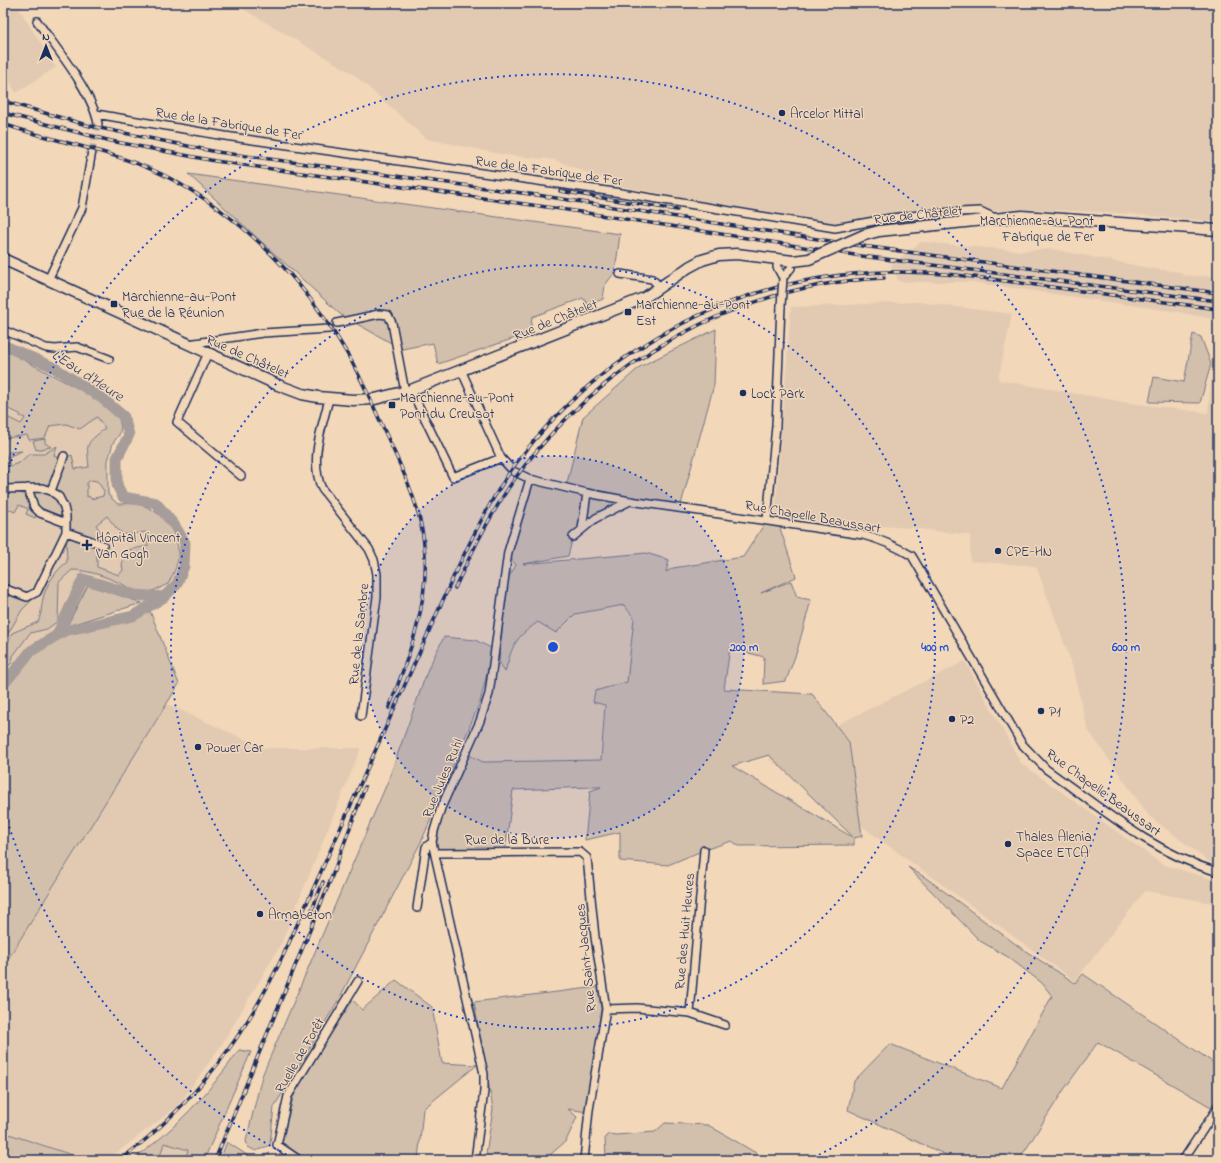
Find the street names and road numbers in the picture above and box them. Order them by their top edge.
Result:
street label: Rue de la Fabrique de Fer [154,103,304,147]
street label: Rue de la Fabrique de Fer [474,151,624,192]
street label: Rue de Châtelet [873,200,964,231]
street label: Rue de Châtelet [510,294,601,347]
street label: Rue de Châtelet [202,330,293,385]
street label: Rue Chapelle Beaussart [743,495,883,540]
street label: Rue de la Sambre [344,582,375,686]
street label: Rue Jules Ruhl [417,736,470,821]
street label: Rue Chapelle Beaussart [1041,744,1165,842]
street label: Rue de la Bure [465,830,550,851]
street label: Rue des Huit Heures [670,872,701,990]
street label: Rue Saint-Jacques [570,902,603,1013]
street label: Ruelle de Forêt [270,1014,331,1098]

